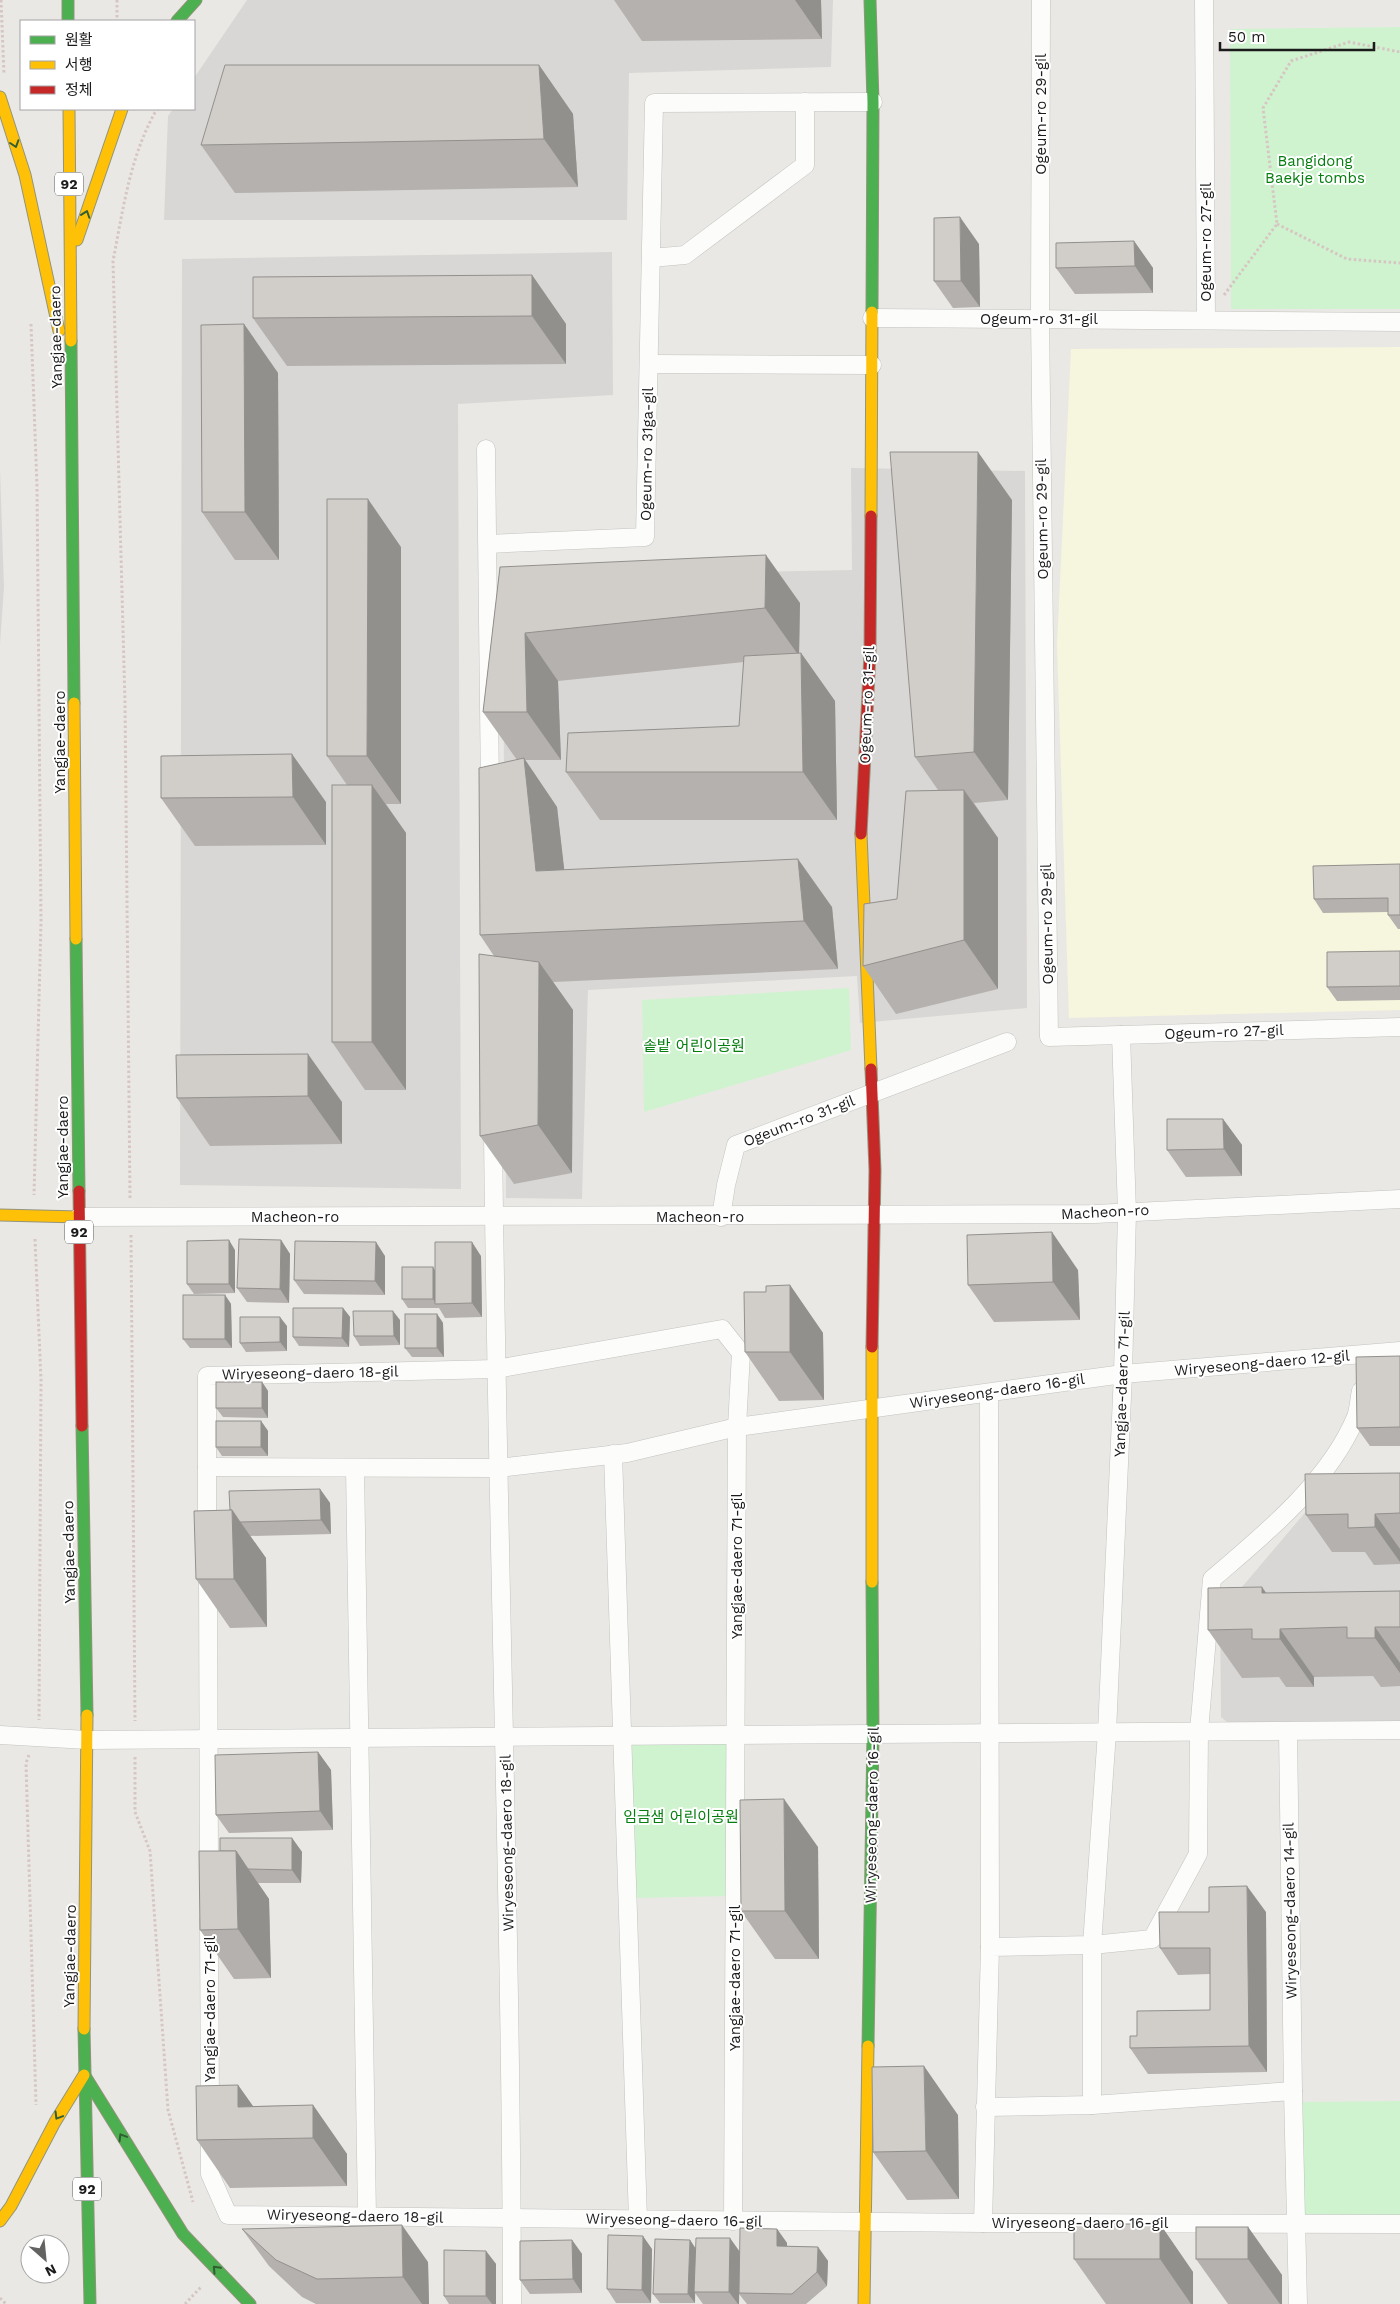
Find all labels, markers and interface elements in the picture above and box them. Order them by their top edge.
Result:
legend [20,20,195,110]
scale bar [1220,20,1374,52]
text: 50 m [1228,28,1265,46]
text: 원활 [65,31,93,49]
street label: Ogeum-ro 29-gil [1032,53,1050,175]
text: 서행 [65,56,93,74]
text: 정체 [65,81,93,99]
one-way arrow [9,139,19,147]
park label: Bangidong Baekje tombs [1265,152,1365,187]
road number: 92 [55,172,83,195]
street label: Ogeum-ro 27-gil [1197,182,1215,302]
one-way arrow [80,210,90,219]
street label: Yangjae-daero [46,285,66,389]
street label: Ogeum-ro 31-gil [980,310,1098,328]
street label: Ogeum-ro 31ga-gil [637,386,657,521]
street label: Ogeum-ro 29-gil [1032,458,1052,580]
street label: Ogeum-ro 31-gil [856,645,878,764]
street label: Yangjae-daero [51,690,69,794]
street label: Ogeum-ro 29-gil [1037,863,1057,985]
street label: Ogeum-ro 27-gil [1164,1021,1284,1043]
park label: 솥밭 어린이공원 [643,1037,745,1055]
street label: Ogeum-ro 31-gil [741,1091,858,1151]
street label: Yangjae-daero [54,1095,72,1199]
street label: Macheon-ro [1060,1201,1150,1223]
street label: Macheon-ro [251,1208,339,1226]
street label: Macheon-ro [656,1208,744,1226]
road number: 92 [65,1220,93,1244]
street label: Yangjae-daero 71-gil [1110,1310,1134,1457]
street label: Wiryeseong-daero 12-gil [1173,1346,1351,1380]
street label: Wiryeseong-daero 18-gil [221,1362,399,1384]
street label: Wiryeseong-daero 16-gil [908,1370,1086,1412]
street label: Yangjae-daero 71-gil [728,1492,746,1639]
street label: Yangjae-daero [59,1500,79,1604]
street label: Wiryeseong-daero 16-gil [861,1726,883,1904]
street label: Wiryeseong-daero 18-gil [496,1754,518,1932]
park label: 임금샘 어린이공원 [623,1808,739,1826]
street label: Wiryeseong-daero 14-gil [1279,1822,1301,2000]
street label: Yangjae-daero [60,1904,80,2008]
street label: Yangjae-daero 71-gil [726,1904,744,2051]
street label: Yangjae-daero 71-gil [201,1935,219,2082]
one-way arrow [55,2111,65,2120]
one-way arrow [118,2134,128,2143]
road number: 92 [73,2178,101,2200]
street label: Wiryeseong-daero 18-gil [266,2205,444,2227]
street label: Wiryeseong-daero 16-gil [585,2209,763,2231]
street label: Wiryeseong-daero 16-gil [992,2214,1169,2232]
north arrow [20,2234,70,2284]
text: N [43,2261,59,2280]
one-way arrow [213,2266,222,2275]

